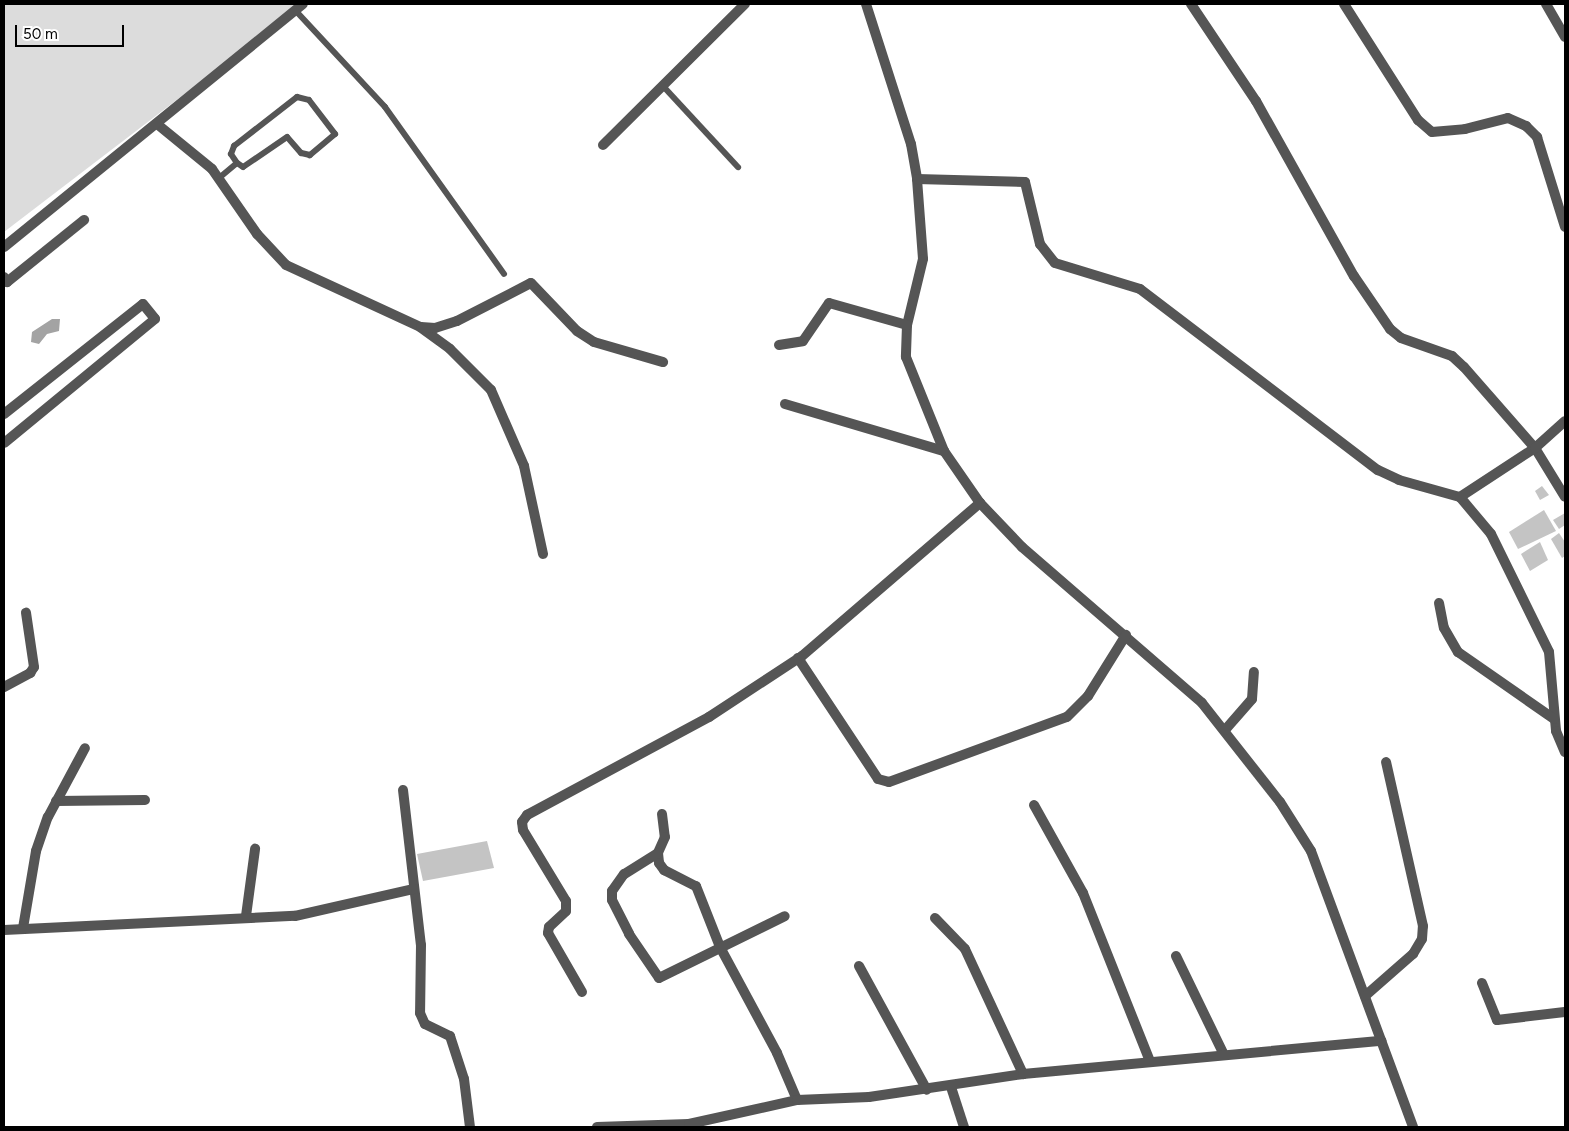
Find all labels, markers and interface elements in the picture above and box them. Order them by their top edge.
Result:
scale bar [18,15,126,47]
text: 50 m [23,25,58,43]

